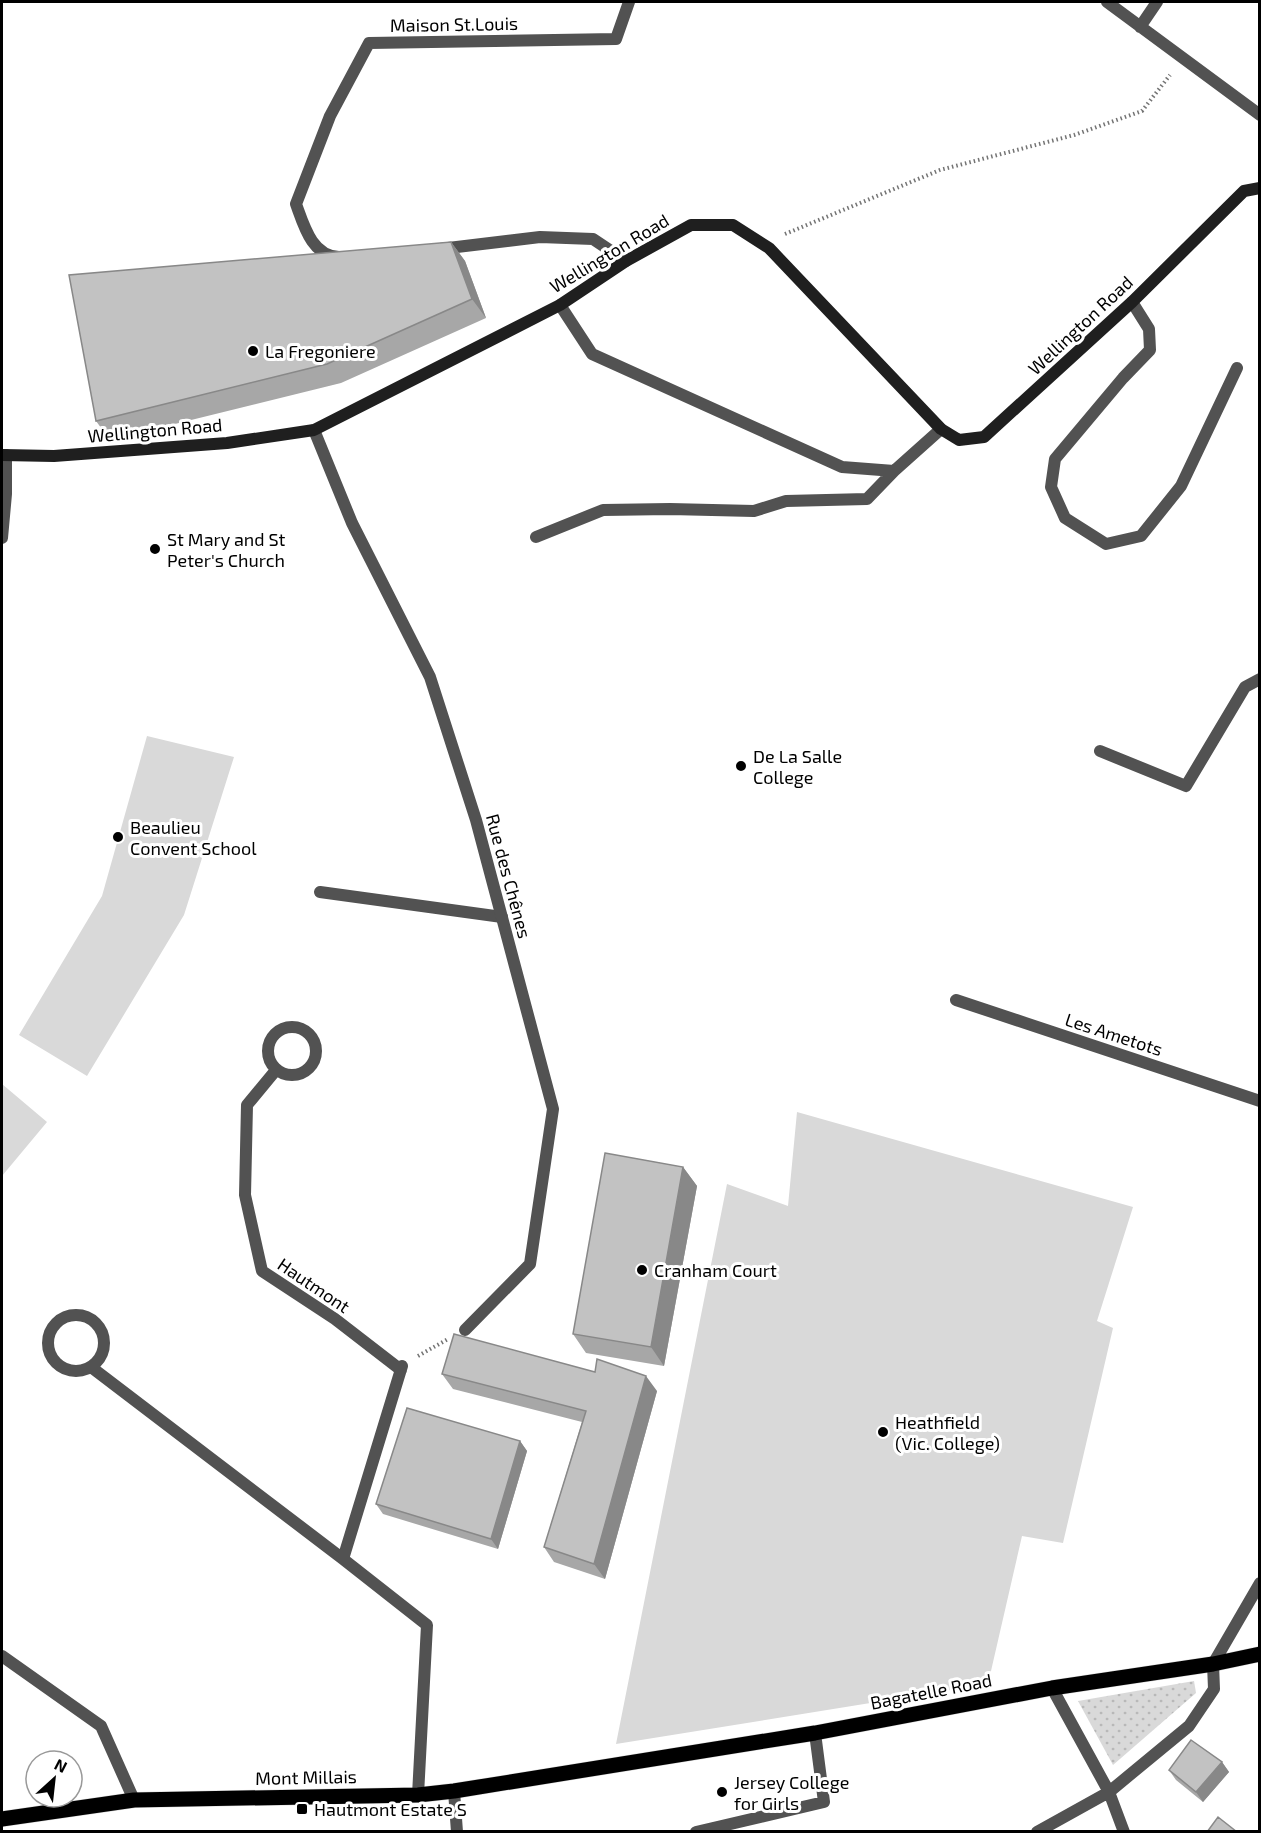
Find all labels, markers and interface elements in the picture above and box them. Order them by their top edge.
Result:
street label: Maison St.Louis [390,12,518,36]
street label: Wellington Road [545,209,673,297]
street label: Wellington Road [1023,271,1137,379]
place label: La Fregoniere [265,340,376,362]
marker: La Fregoniere [246,344,260,358]
street label: Wellington Road [87,413,223,447]
place label: St Mary and St Peter's Church [167,528,286,571]
marker: St Mary and St Peter's Church [148,542,162,556]
place label: De La Salle College [753,745,842,788]
marker: De La Salle College [734,759,748,773]
street label: Rue des Chênes [482,811,536,941]
place label: Beaulieu Convent School [130,816,257,859]
marker: Beaulieu Convent School [111,830,125,844]
street label: Les Ametots [1062,1008,1166,1060]
street label: Hautmont [274,1253,354,1317]
place label: Cranham Court [654,1259,777,1281]
marker: Cranham Court [635,1263,649,1277]
place label: Heathfield (Vic. College) [895,1411,1000,1454]
marker: Heathfield (Vic. College) [876,1425,890,1439]
street label: Bagatelle Road [868,1668,994,1714]
north arrow [24,1749,84,1809]
text: N [52,1754,71,1776]
street label: Mont Millais [255,1765,357,1789]
place label: Jersey College for Girls [734,1771,849,1814]
marker: Jersey College for Girls [715,1785,729,1799]
place label: Hautmont Estate S [314,1798,467,1820]
marker: Hautmont Estate S [295,1802,309,1816]

